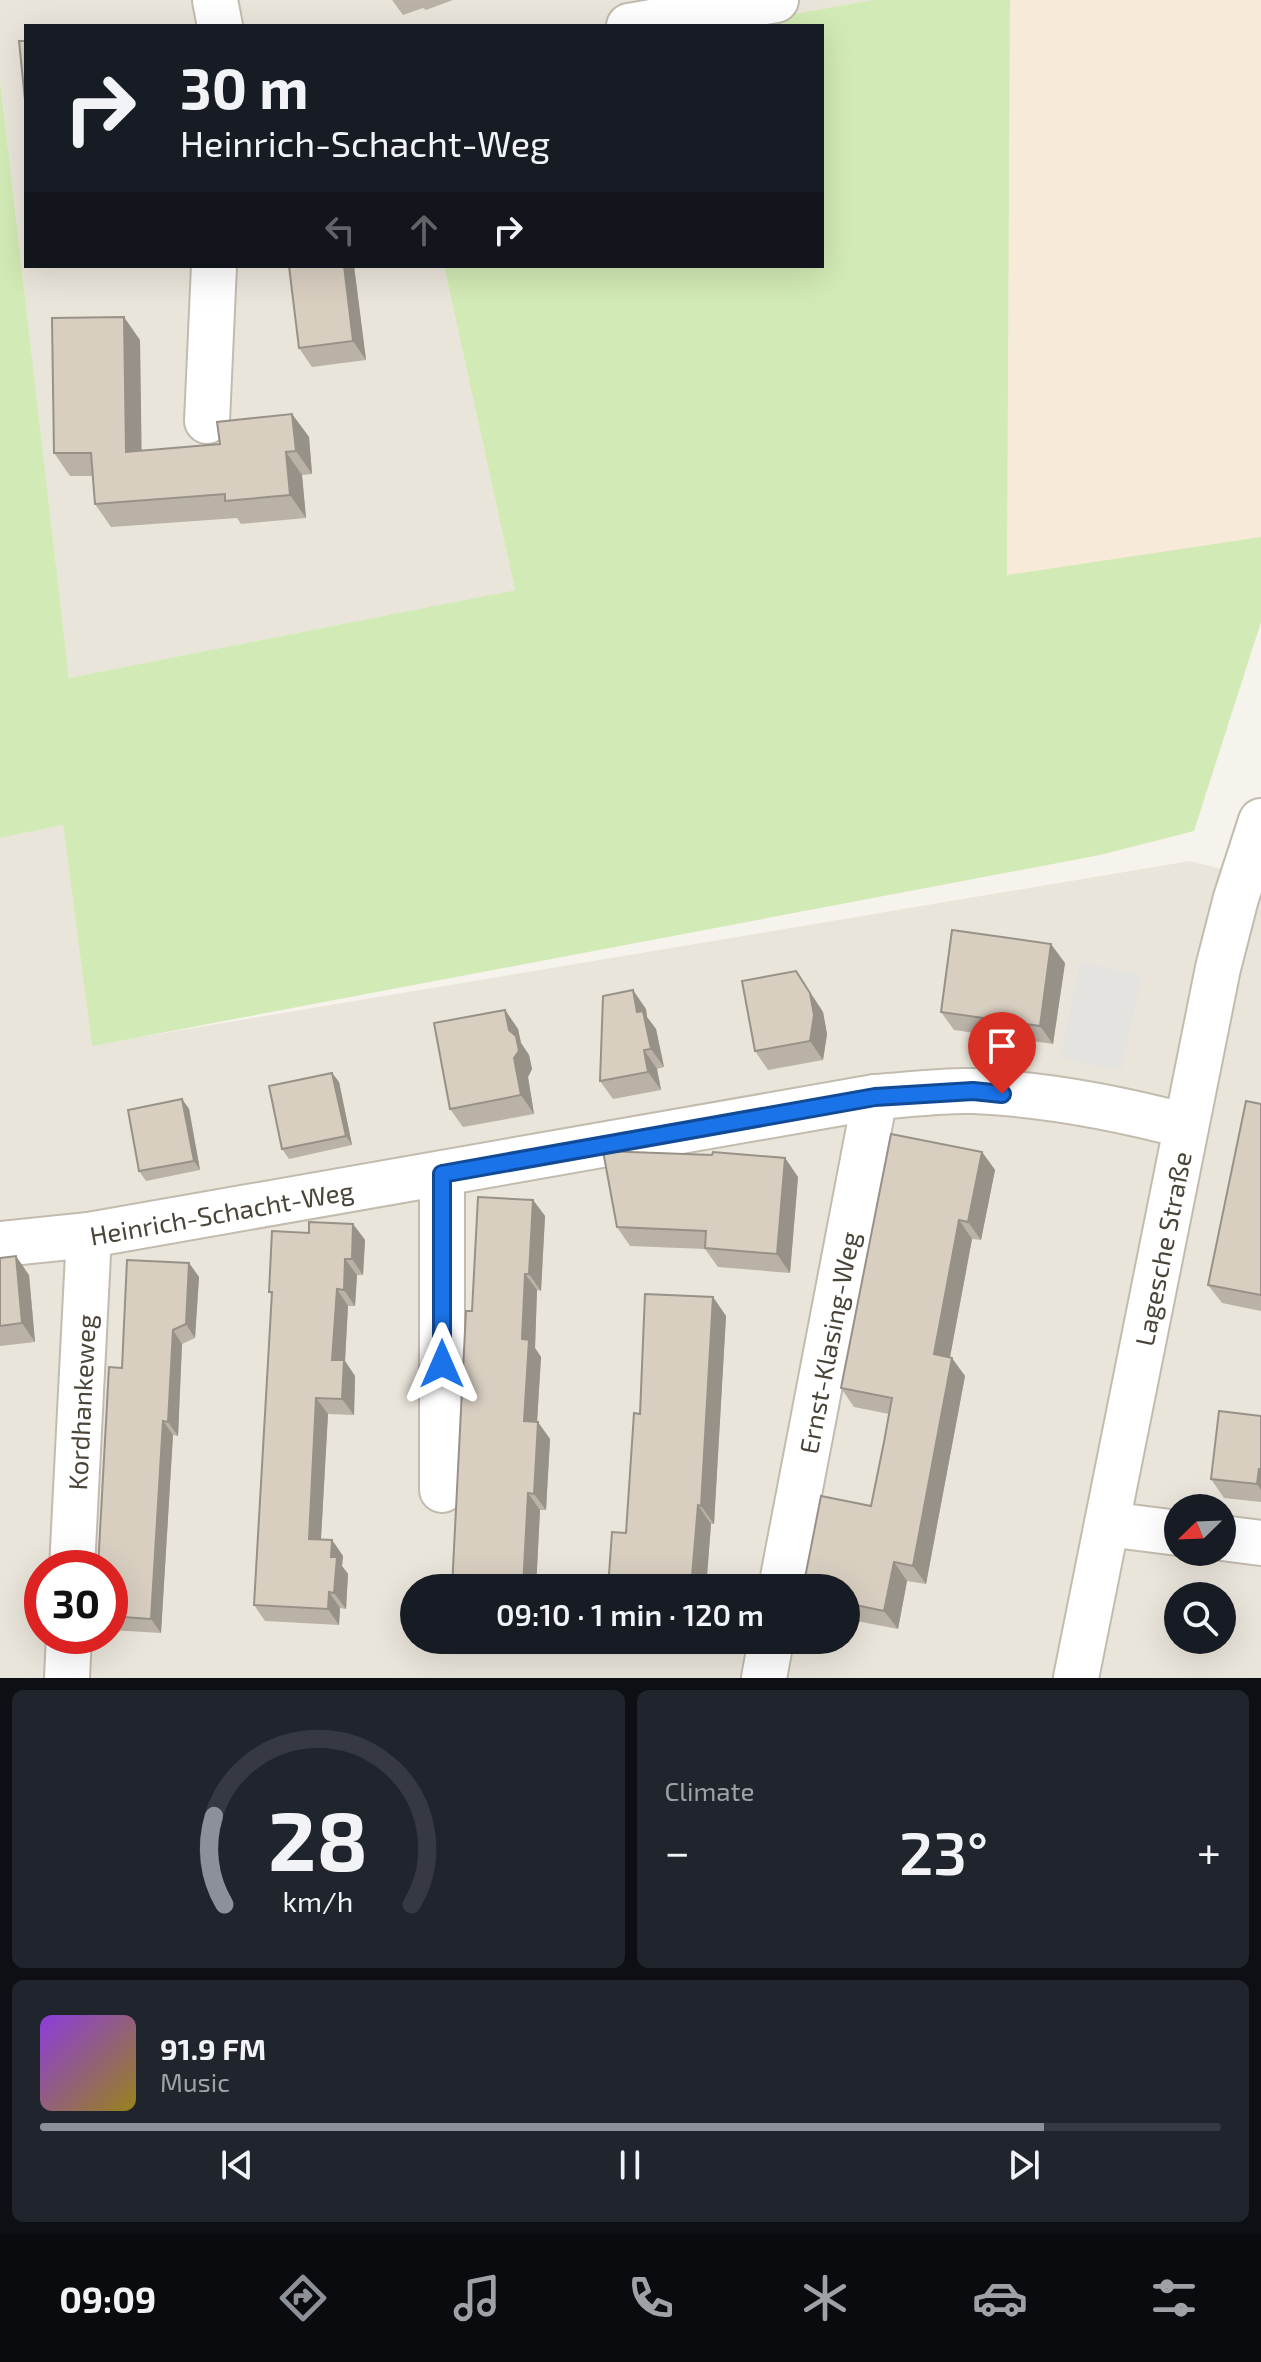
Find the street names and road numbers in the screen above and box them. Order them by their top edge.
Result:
street label: Lagesche Straße [1127,1149,1196,1348]
street label: Heinrich-Schacht-Weg [87,1173,356,1250]
street label: Ernst-Klasing-Weg [792,1229,864,1456]
street label: Kordhankeweg [60,1314,100,1491]

